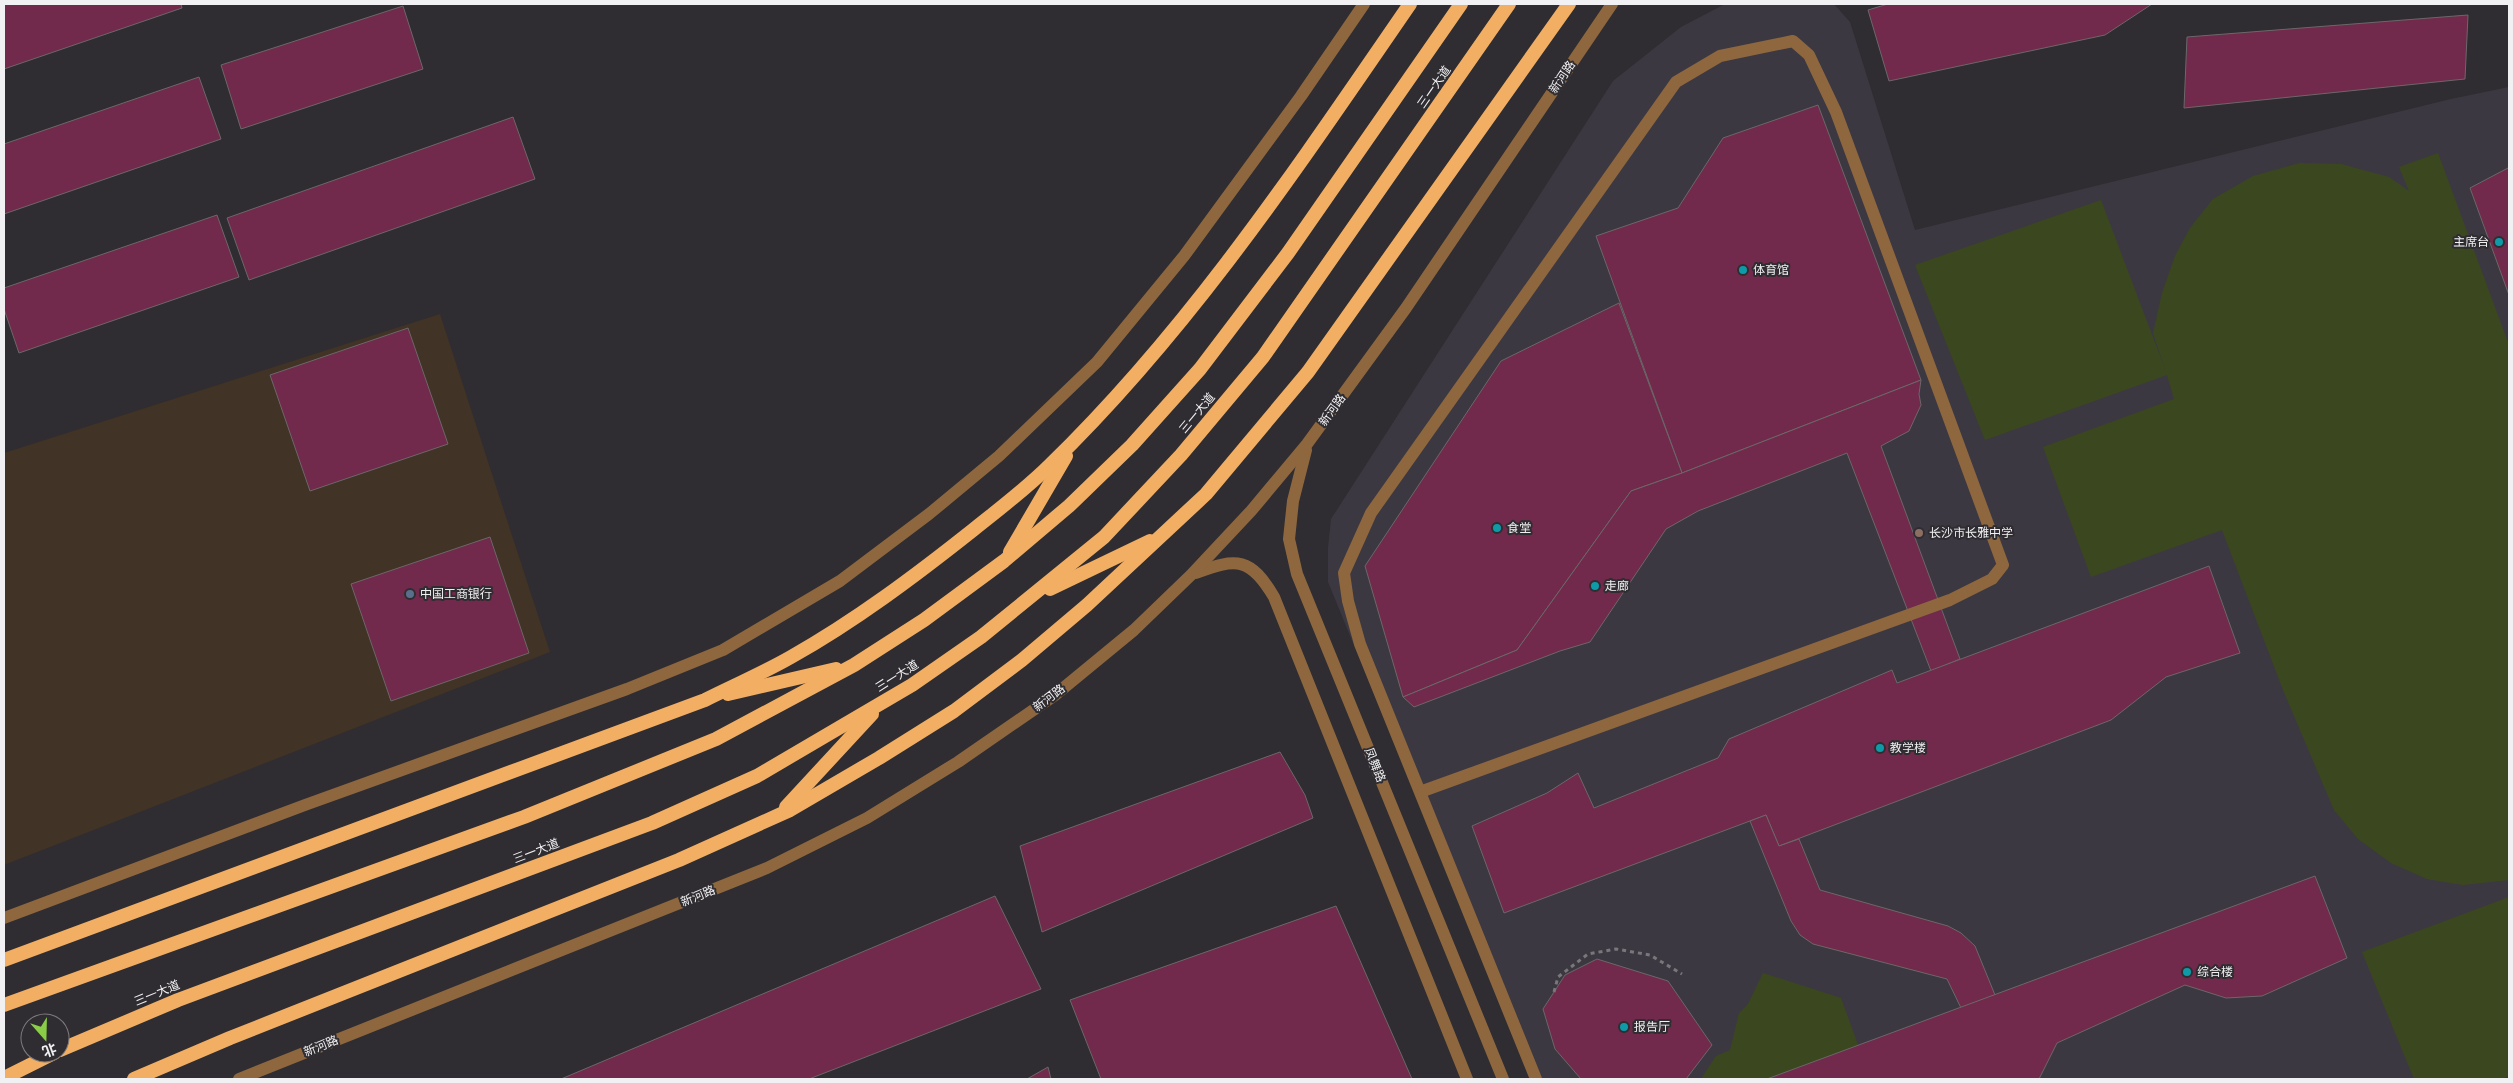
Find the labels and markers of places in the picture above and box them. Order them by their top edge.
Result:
place label: 主席台 [2453,234,2489,249]
marker: 主席台 [2493,236,2505,248]
place label: 体育馆 [1753,262,1789,277]
marker: 体育馆 [1737,264,1749,276]
place label: 食堂 [1507,520,1531,535]
marker: 食堂 [1491,522,1503,534]
place label: 长沙市长雅中学 [1929,525,2013,540]
marker: 长沙市长雅中学 [1913,527,1925,539]
place label: 走廊 [1605,578,1629,593]
marker: 走廊 [1589,580,1601,592]
place label: 中国工商银行 [420,586,492,601]
marker: 中国工商银行 [404,588,416,600]
place label: 教学楼 [1890,740,1926,755]
marker: 教学楼 [1874,742,1886,754]
place label: 综合楼 [2197,964,2233,979]
marker: 综合楼 [2181,966,2193,978]
place label: 报告厅 [1634,1019,1670,1034]
marker: 报告厅 [1618,1021,1630,1033]

